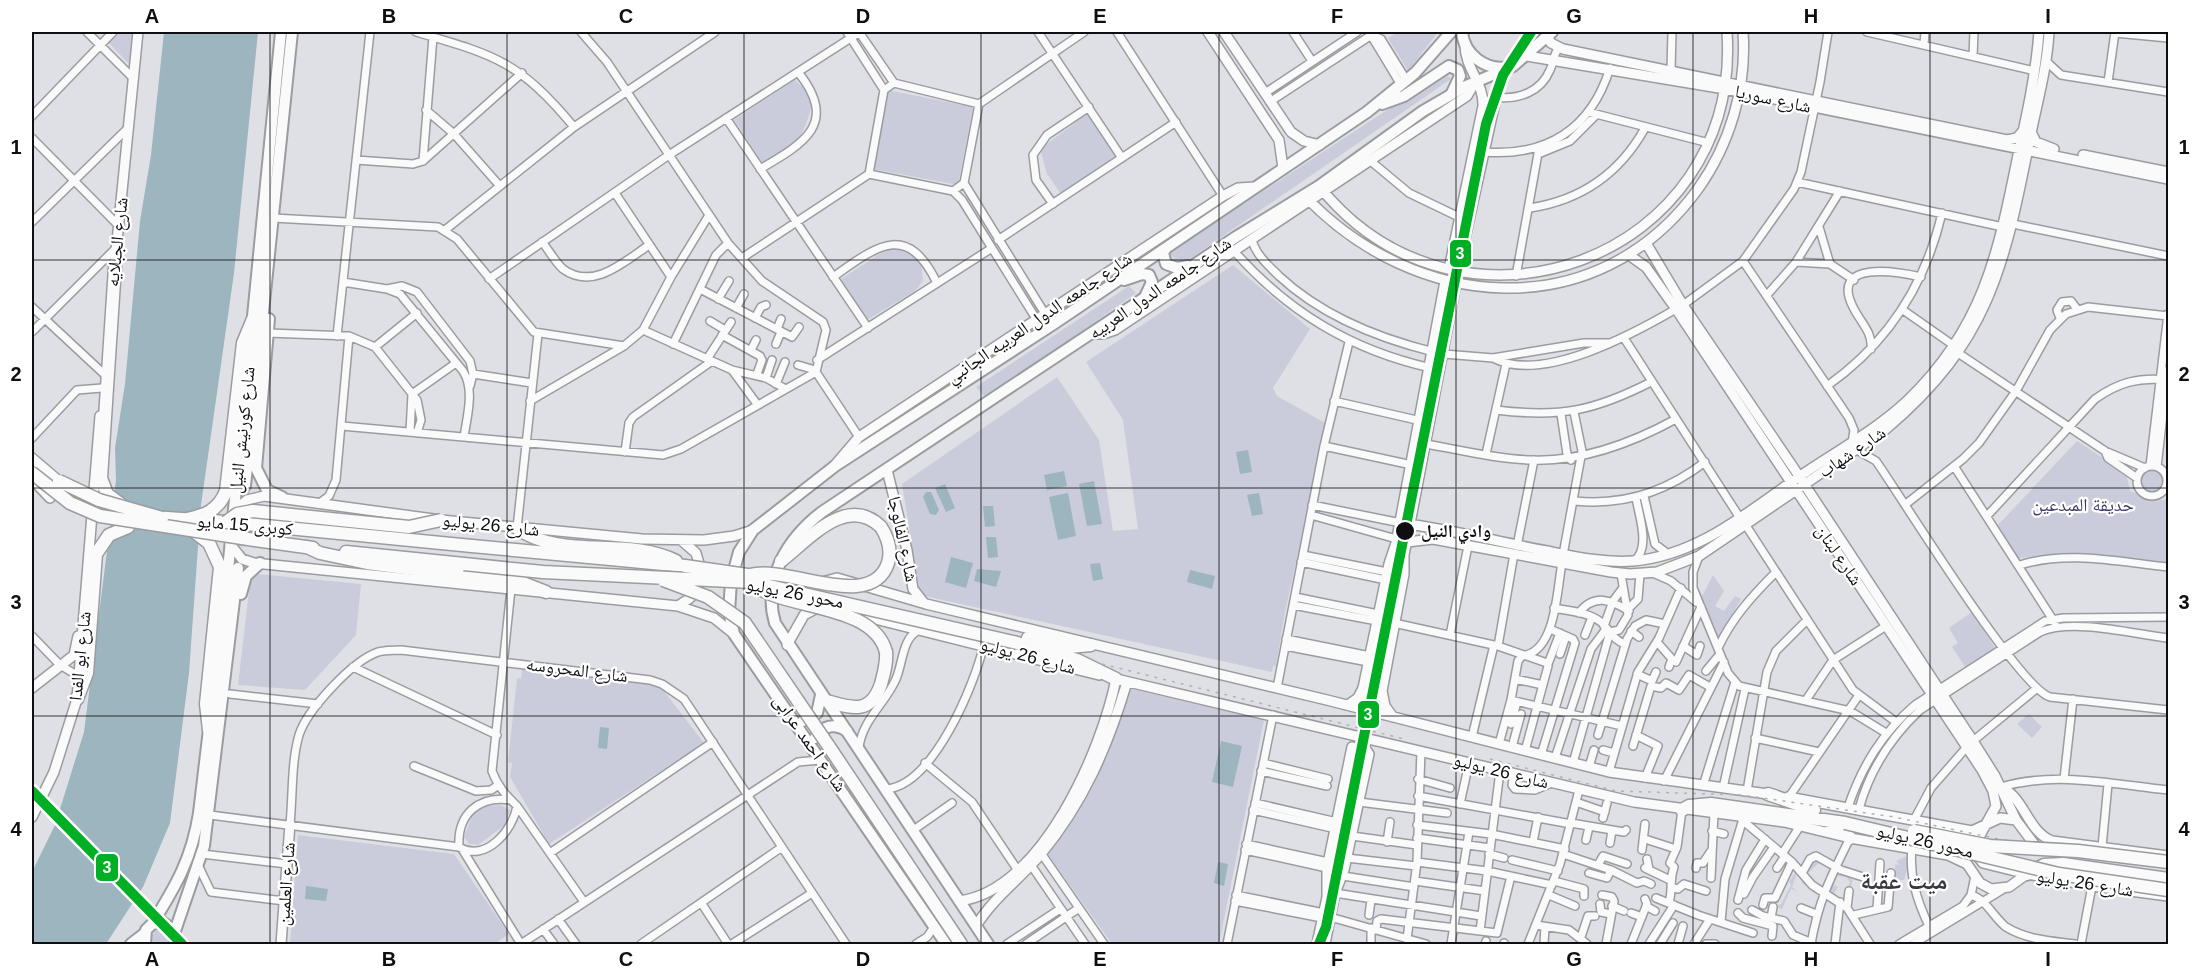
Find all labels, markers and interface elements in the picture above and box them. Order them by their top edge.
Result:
text: A [145,5,159,27]
text: B [382,5,396,27]
text: C [619,5,633,27]
text: D [856,5,870,27]
text: E [1093,5,1107,27]
text: F [1331,5,1343,27]
text: G [1566,5,1582,27]
text: H [1804,5,1818,27]
text: I [2045,5,2051,27]
street label: شارع سوريا [1733,81,1813,118]
text: 1 [10,136,22,158]
text: 1 [2178,136,2190,158]
street label: شارع الجبلايه [102,196,133,288]
street label: شارع جامعه الدول العربيه [1085,233,1235,344]
line badge: 3 [1449,239,1472,268]
text: 3 [1456,245,1465,262]
street label: شارع جامعه الدول العربيه الجانبي [942,248,1138,391]
text: 2 [10,363,22,385]
text: 2 [2178,363,2190,385]
street label: شارع كورنيش النيل [225,366,260,494]
street label: شارع شهاب [1815,422,1890,482]
street label: شارع الفالوجا [883,494,922,584]
park label: حديقة المبدعين [2032,495,2134,516]
street label: شارع 26 يوليو [441,510,541,541]
street label: كوبرى 15 مايو [196,511,295,540]
marker: وادي النيل [1394,520,1416,542]
place label: وادي النيل [1421,521,1491,545]
street label: شارع لبنان [1811,521,1866,590]
street label: محور 26 يوليو [744,574,845,613]
text: 3 [10,591,22,613]
text: 3 [2178,591,2190,613]
street label: شارع ابو الفدا [65,610,96,702]
street label: شارع 26 يوليو [978,634,1078,679]
street label: شارع المحروسه [525,654,629,687]
street label: شارع احمد عرابى [768,691,851,796]
line badge: 3 [1357,700,1380,729]
text: 3 [1364,706,1373,723]
street label: شارع 26 يوليو [1451,749,1551,793]
text: 4 [10,818,22,840]
text: 4 [2178,818,2190,840]
street label: محور 26 يوليو [1874,820,1975,862]
street label: شارع العلمين [273,842,300,926]
line badge: 3 [95,853,119,882]
text: 3 [103,859,112,876]
street label: شارع 26 يوليو [2035,865,2135,901]
district label: ميت عقبة [1861,867,1947,895]
text: A [145,948,159,970]
text: B [382,948,396,970]
text: C [619,948,633,970]
text: D [856,948,870,970]
text: E [1093,948,1107,970]
text: F [1331,948,1343,970]
text: G [1566,948,1582,970]
text: H [1804,948,1818,970]
text: I [2045,948,2051,970]

